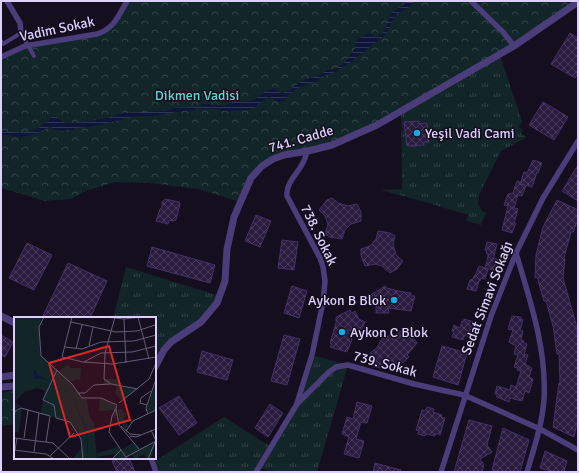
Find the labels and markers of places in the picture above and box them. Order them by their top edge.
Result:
place label: Yeşil Vadi Cami [425,125,515,142]
marker: Yeşil Vadi Cami [412,128,422,138]
place label: Aykon B Blok [308,292,386,309]
marker: Aykon B Blok [389,295,399,305]
place label: Aykon C Blok [350,324,428,341]
marker: Aykon C Blok [337,327,347,337]

